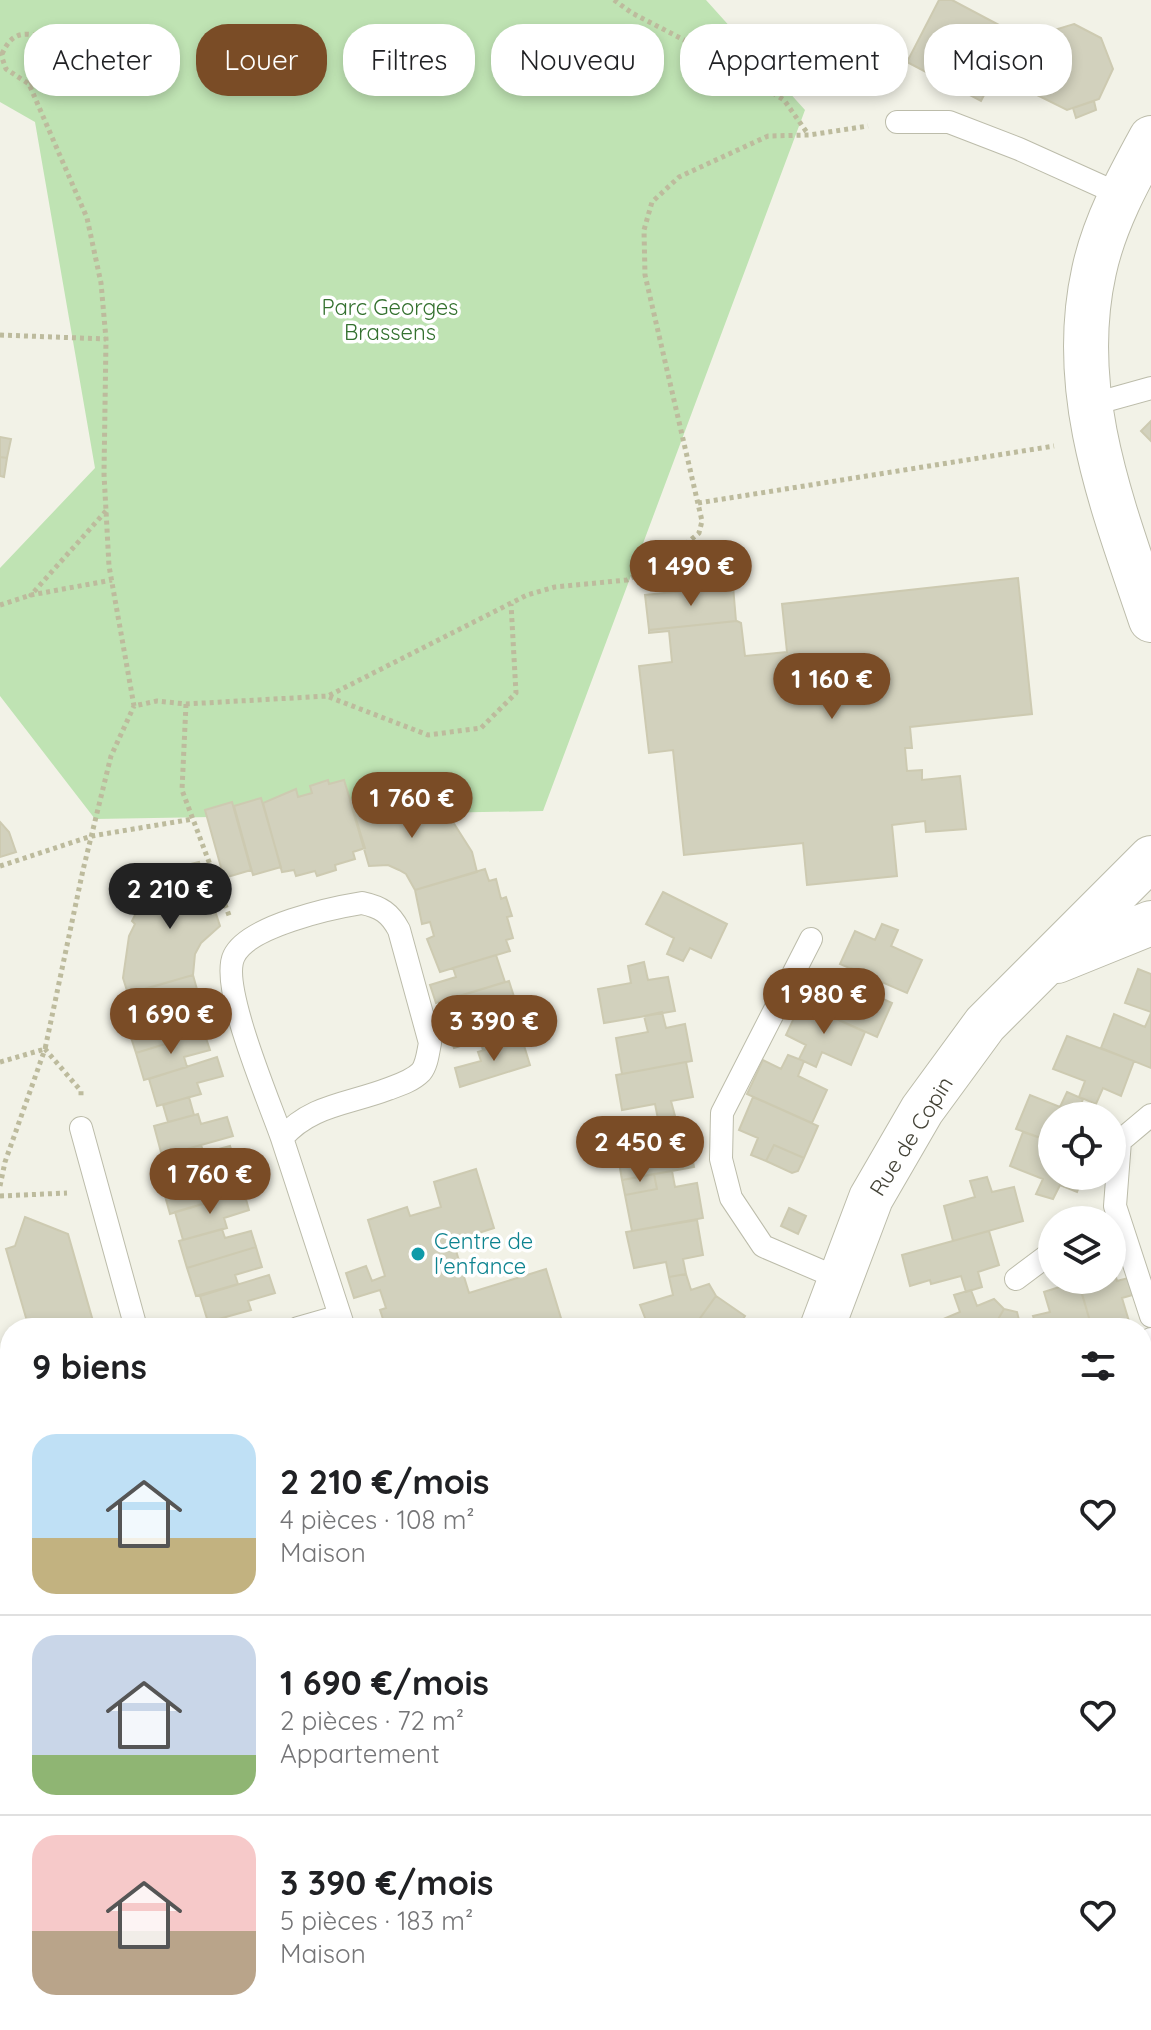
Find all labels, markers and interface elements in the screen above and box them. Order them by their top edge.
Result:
chip: Acheter [24,24,180,96]
chip: Louer [196,24,327,96]
chip: Filtres [343,24,475,96]
chip: Nouveau [491,24,664,96]
chip: Appartement [680,24,908,96]
chip: Maison [924,24,1072,96]
park label: Parc Georges Brassens [322,293,458,346]
pin: 1 490 € [617,540,765,608]
text: 1 490 € [648,549,734,582]
pin: 1 160 € [758,653,906,721]
text: 1 160 € [791,662,873,695]
pin: 1 760 € [338,772,486,840]
text: 1 760 € [370,781,454,814]
pin: 2 210 € [96,863,244,931]
text: 2 210 € [127,872,213,905]
pin: 1 980 € [750,968,898,1036]
text: 1 980 € [781,977,867,1010]
pin: 1 690 € [97,988,245,1056]
pin: 3 390 € [420,995,568,1063]
text: 1 690 € [128,997,214,1030]
text: 3 390 € [449,1004,539,1037]
street label: Rue de Copin [863,1071,959,1201]
map controls [1038,1102,1126,1294]
button: locate [1038,1102,1126,1190]
pin: 2 450 € [566,1116,714,1184]
text: 2 450 € [594,1125,686,1158]
pin: 1 760 € [136,1148,284,1216]
text: 1 760 € [168,1157,252,1190]
button: layers [1038,1206,1126,1294]
place label: Centre de l'enfance [434,1227,533,1280]
marker: Centre de l'enfance [409,1245,427,1263]
icon: filters [1076,1344,1120,1388]
text: 9 biens [32,1345,147,1388]
text: 2 210 €/mois [280,1460,489,1503]
icon: home [96,1466,192,1562]
icon: heart [1076,1492,1120,1536]
text: 4 pièces · 108 m² [280,1503,475,1536]
text: Maison [280,1536,366,1569]
text: 1 690 €/mois [280,1661,489,1704]
icon: home [96,1667,192,1763]
icon: heart [1076,1693,1120,1737]
text: 2 pièces · 72 m² [280,1704,464,1737]
text: Appartement [280,1737,440,1770]
text: 3 390 €/mois [280,1861,493,1904]
icon: home [96,1867,192,1963]
icon: heart [1076,1893,1120,1937]
text: 5 pièces · 183 m² [280,1904,473,1937]
text: Maison [280,1937,366,1970]

